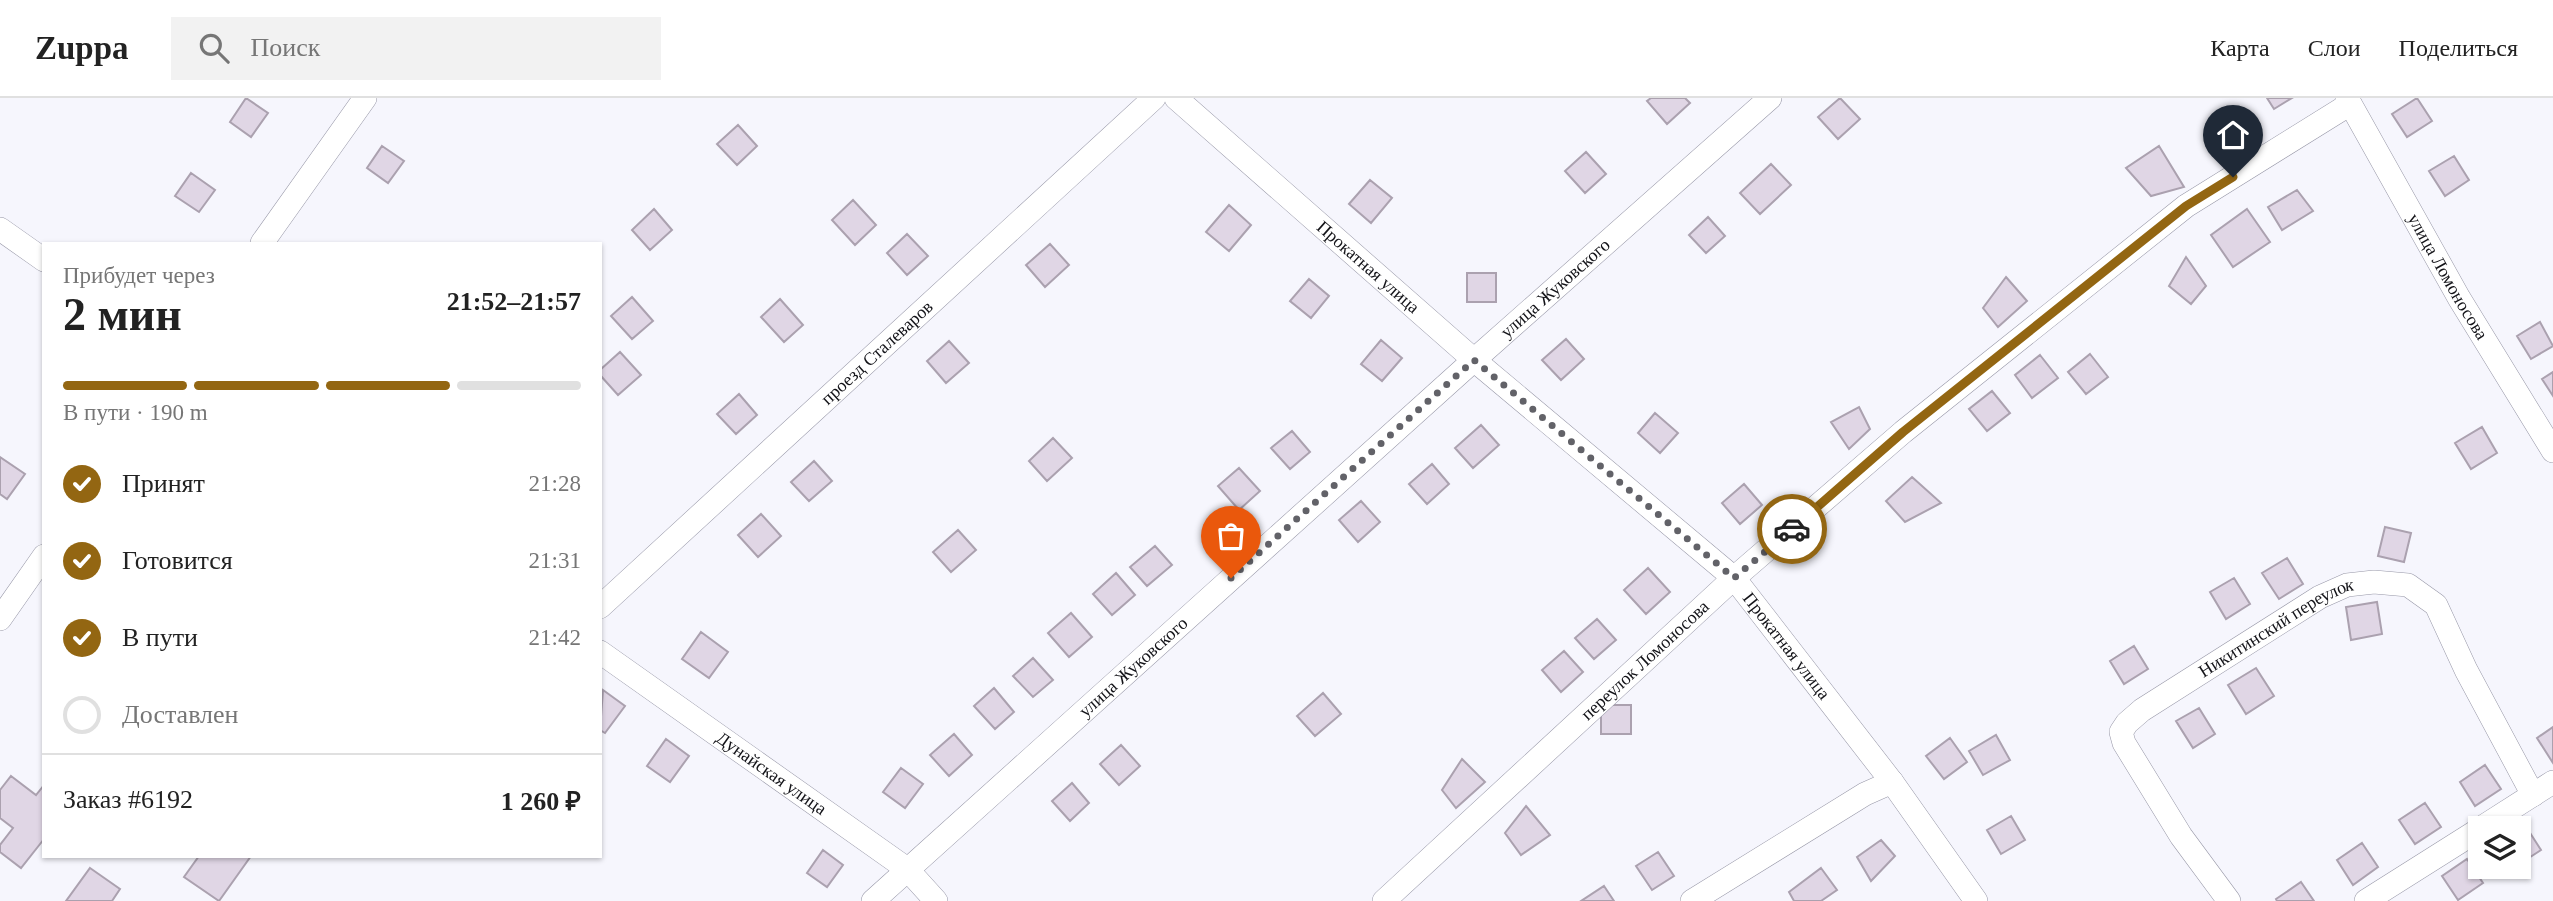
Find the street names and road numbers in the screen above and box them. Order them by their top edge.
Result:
street label: улица Ломоносова [2404,210,2492,343]
street label: Прокатная улица [1313,217,1424,317]
street label: улица Жуковского [1496,235,1614,342]
street label: проезд Сталеваров [817,296,937,409]
street label: Никитинский переулок [2195,574,2355,681]
street label: Прокатная улица [1739,588,1834,703]
street label: переулок Ломоносова [1577,596,1713,724]
street label: улица Жуковского [1075,613,1192,721]
street label: Дунайская улица [713,727,830,819]

